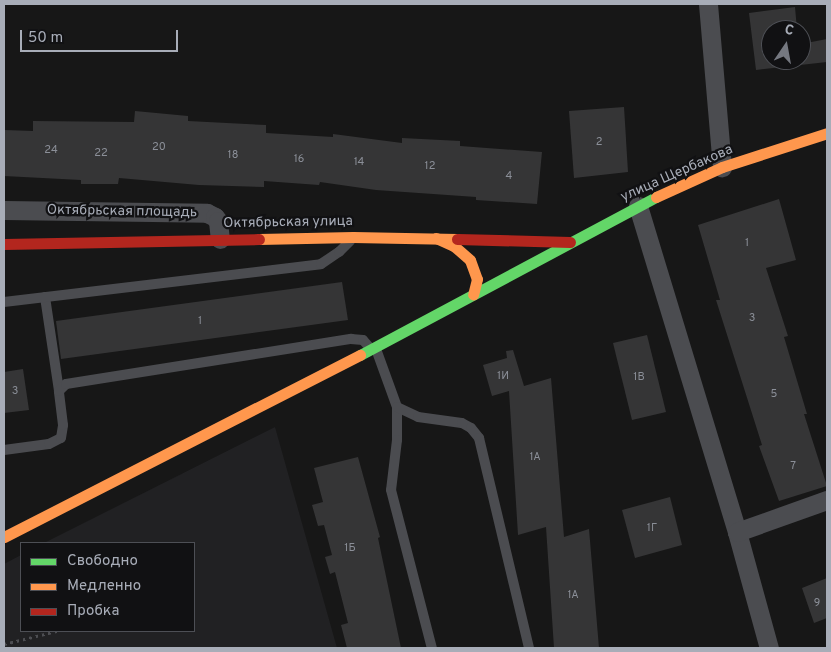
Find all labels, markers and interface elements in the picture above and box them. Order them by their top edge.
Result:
scale bar [22,20,180,52]
north arrow [761,20,811,70]
text: С [783,22,795,40]
text: 50 m [28,29,63,48]
house number: 2 [596,135,602,149]
house number: 20 [152,140,166,154]
street label: улица Щербакова [618,142,736,206]
house number: 24 [44,143,58,157]
house number: 22 [94,146,108,160]
house number: 18 [228,148,238,162]
house number: 16 [294,152,304,166]
house number: 14 [354,155,364,169]
house number: 12 [425,159,435,173]
house number: 4 [506,169,512,183]
street label: Октябрьская площадь [47,202,197,222]
street label: Октябрьская улица [223,213,353,233]
house number: 1 [745,236,749,250]
house number: 3 [749,311,755,325]
house number: 1 [198,314,202,328]
house number: 1И [497,369,509,383]
house number: 1В [633,370,645,384]
house number: 3 [12,384,18,398]
house number: 5 [771,387,777,401]
house number: 1А [529,450,541,464]
house number: 7 [790,459,796,473]
house number: 1Г [647,521,657,535]
house number: 1Б [344,541,356,555]
legend [20,542,195,632]
text: Свободно [67,552,138,571]
text: Медленно [67,577,141,596]
house number: 1А [567,588,579,602]
house number: 9 [814,596,820,610]
text: Пробка [67,602,119,621]

